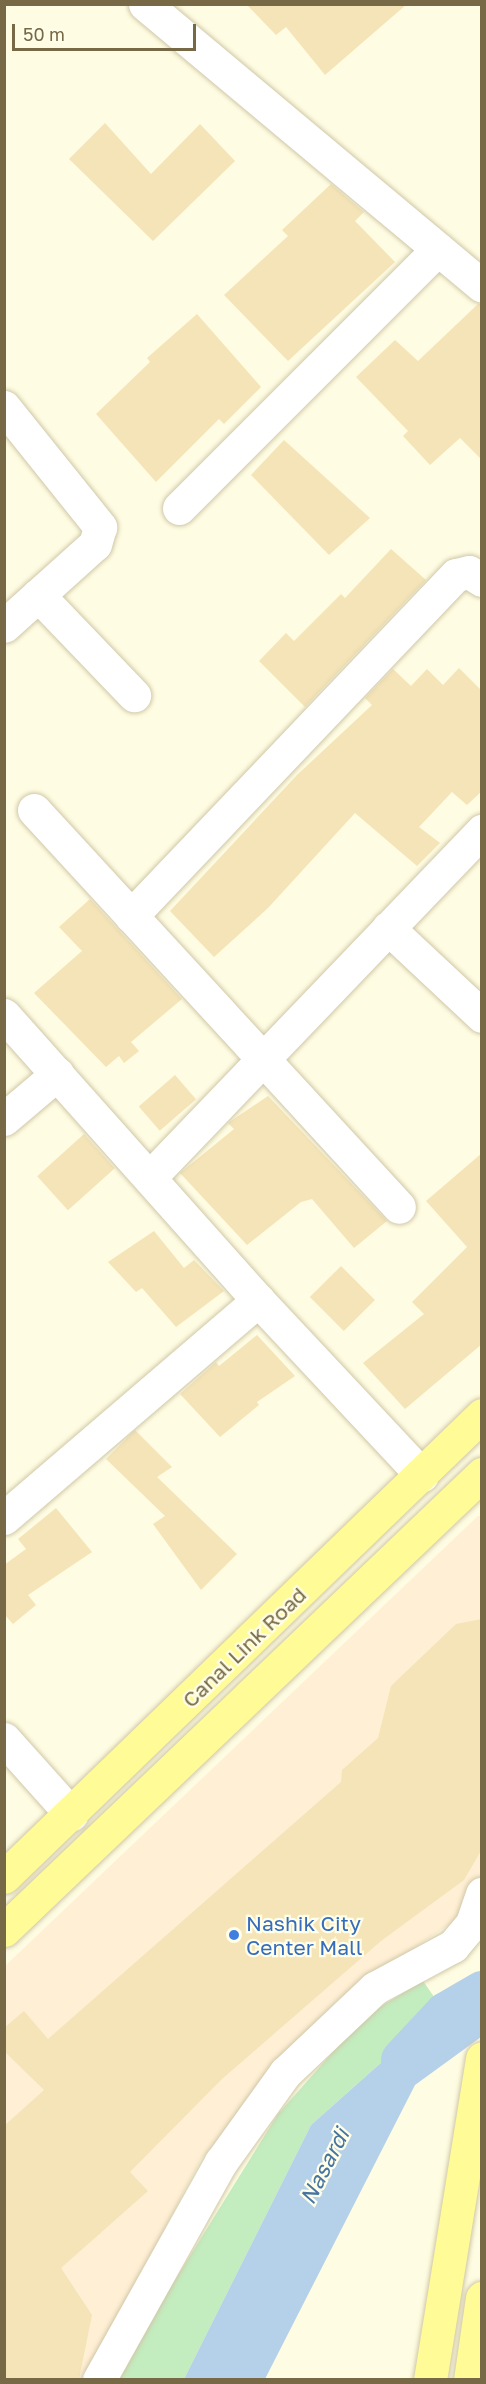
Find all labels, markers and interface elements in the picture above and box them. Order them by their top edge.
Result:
scale bar [15,12,200,50]
text: 50 m [23,23,65,45]
street label: Canal Link Road [177,1582,311,1712]
place label: Nashik City Center Mall [246,1910,363,1960]
marker: Nashik City Center Mall [227,1928,241,1942]
water label: Nasardi [294,2124,354,2208]

